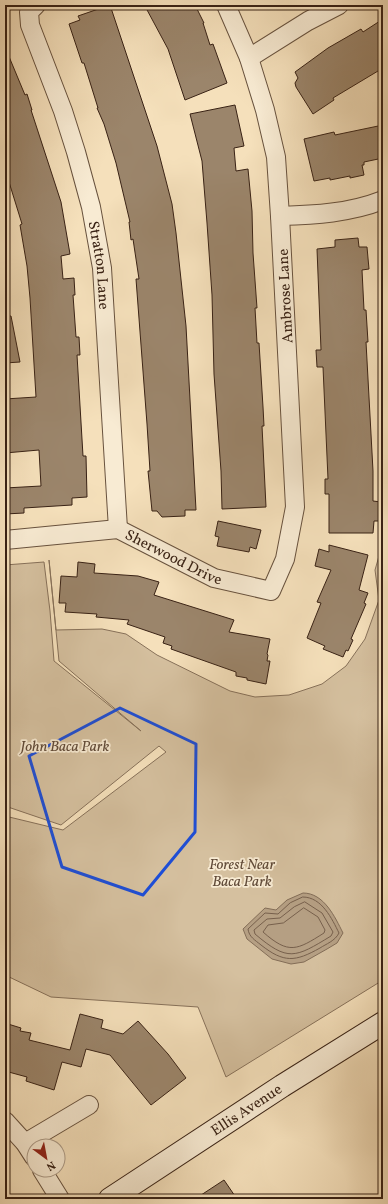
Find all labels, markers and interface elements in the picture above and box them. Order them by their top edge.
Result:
street label: Stratton Lane [82,219,114,310]
street label: Ambrose Lane [274,248,299,344]
street label: Sherwood Drive [121,525,224,591]
park label: John Baca Park [19,737,109,758]
park label: Forest Near Baca Park [209,855,275,893]
street label: Ellis Avenue [207,1080,287,1142]
north arrow [26,1138,66,1178]
text: N [43,1157,58,1174]

